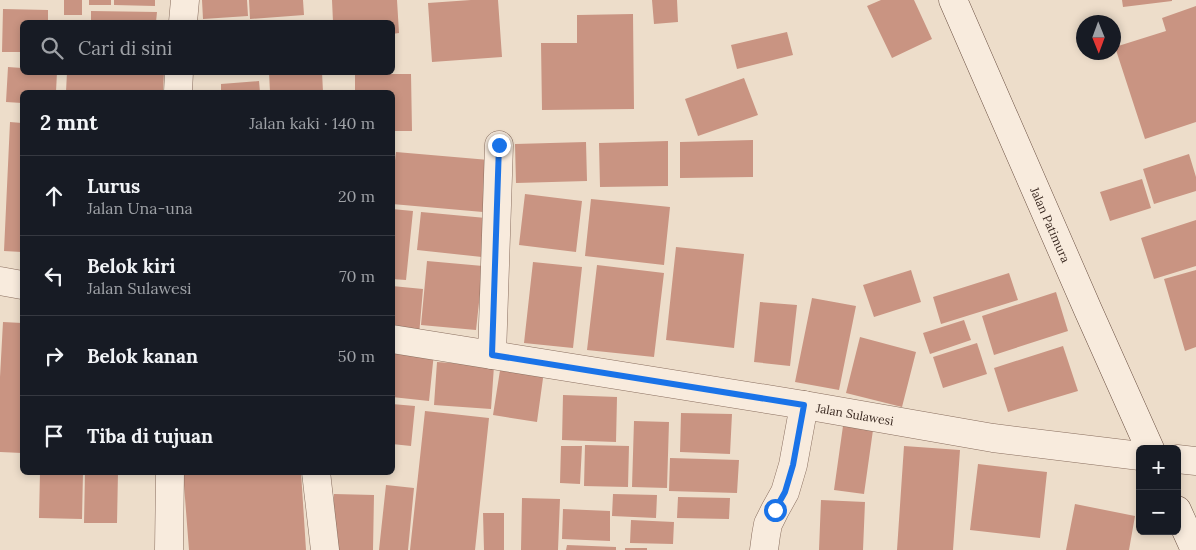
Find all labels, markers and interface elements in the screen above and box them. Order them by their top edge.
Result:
north arrow [1076,15,1121,60]
search box [20,20,395,75]
icon: search [38,34,66,62]
text: Cari di sini [78,36,172,60]
text: 2 mnt [40,109,98,136]
text: Jalan kaki · 140 m [249,113,375,133]
route end [488,134,511,157]
text: Lurus [87,174,140,198]
icon: ahead [40,182,68,210]
street label: Jalan Patimura [1027,184,1074,265]
text: 20 m [338,186,375,206]
text: Jalan Una-una [87,198,193,218]
text: Belok kiri [87,254,176,278]
icon: left [40,262,68,290]
text: 70 m [339,266,375,286]
text: Jalan Sulawesi [87,278,192,298]
icon: right [40,342,68,370]
text: Belok kanan [87,344,198,368]
text: 50 m [338,346,375,366]
street label: Jalan Sulawesi [814,400,895,428]
icon: arrive [40,422,68,450]
text: Tiba di tujuan [87,424,213,448]
map controls [1136,445,1181,535]
button: + [1136,445,1181,490]
button: − [1136,490,1181,535]
route start [764,499,787,522]

